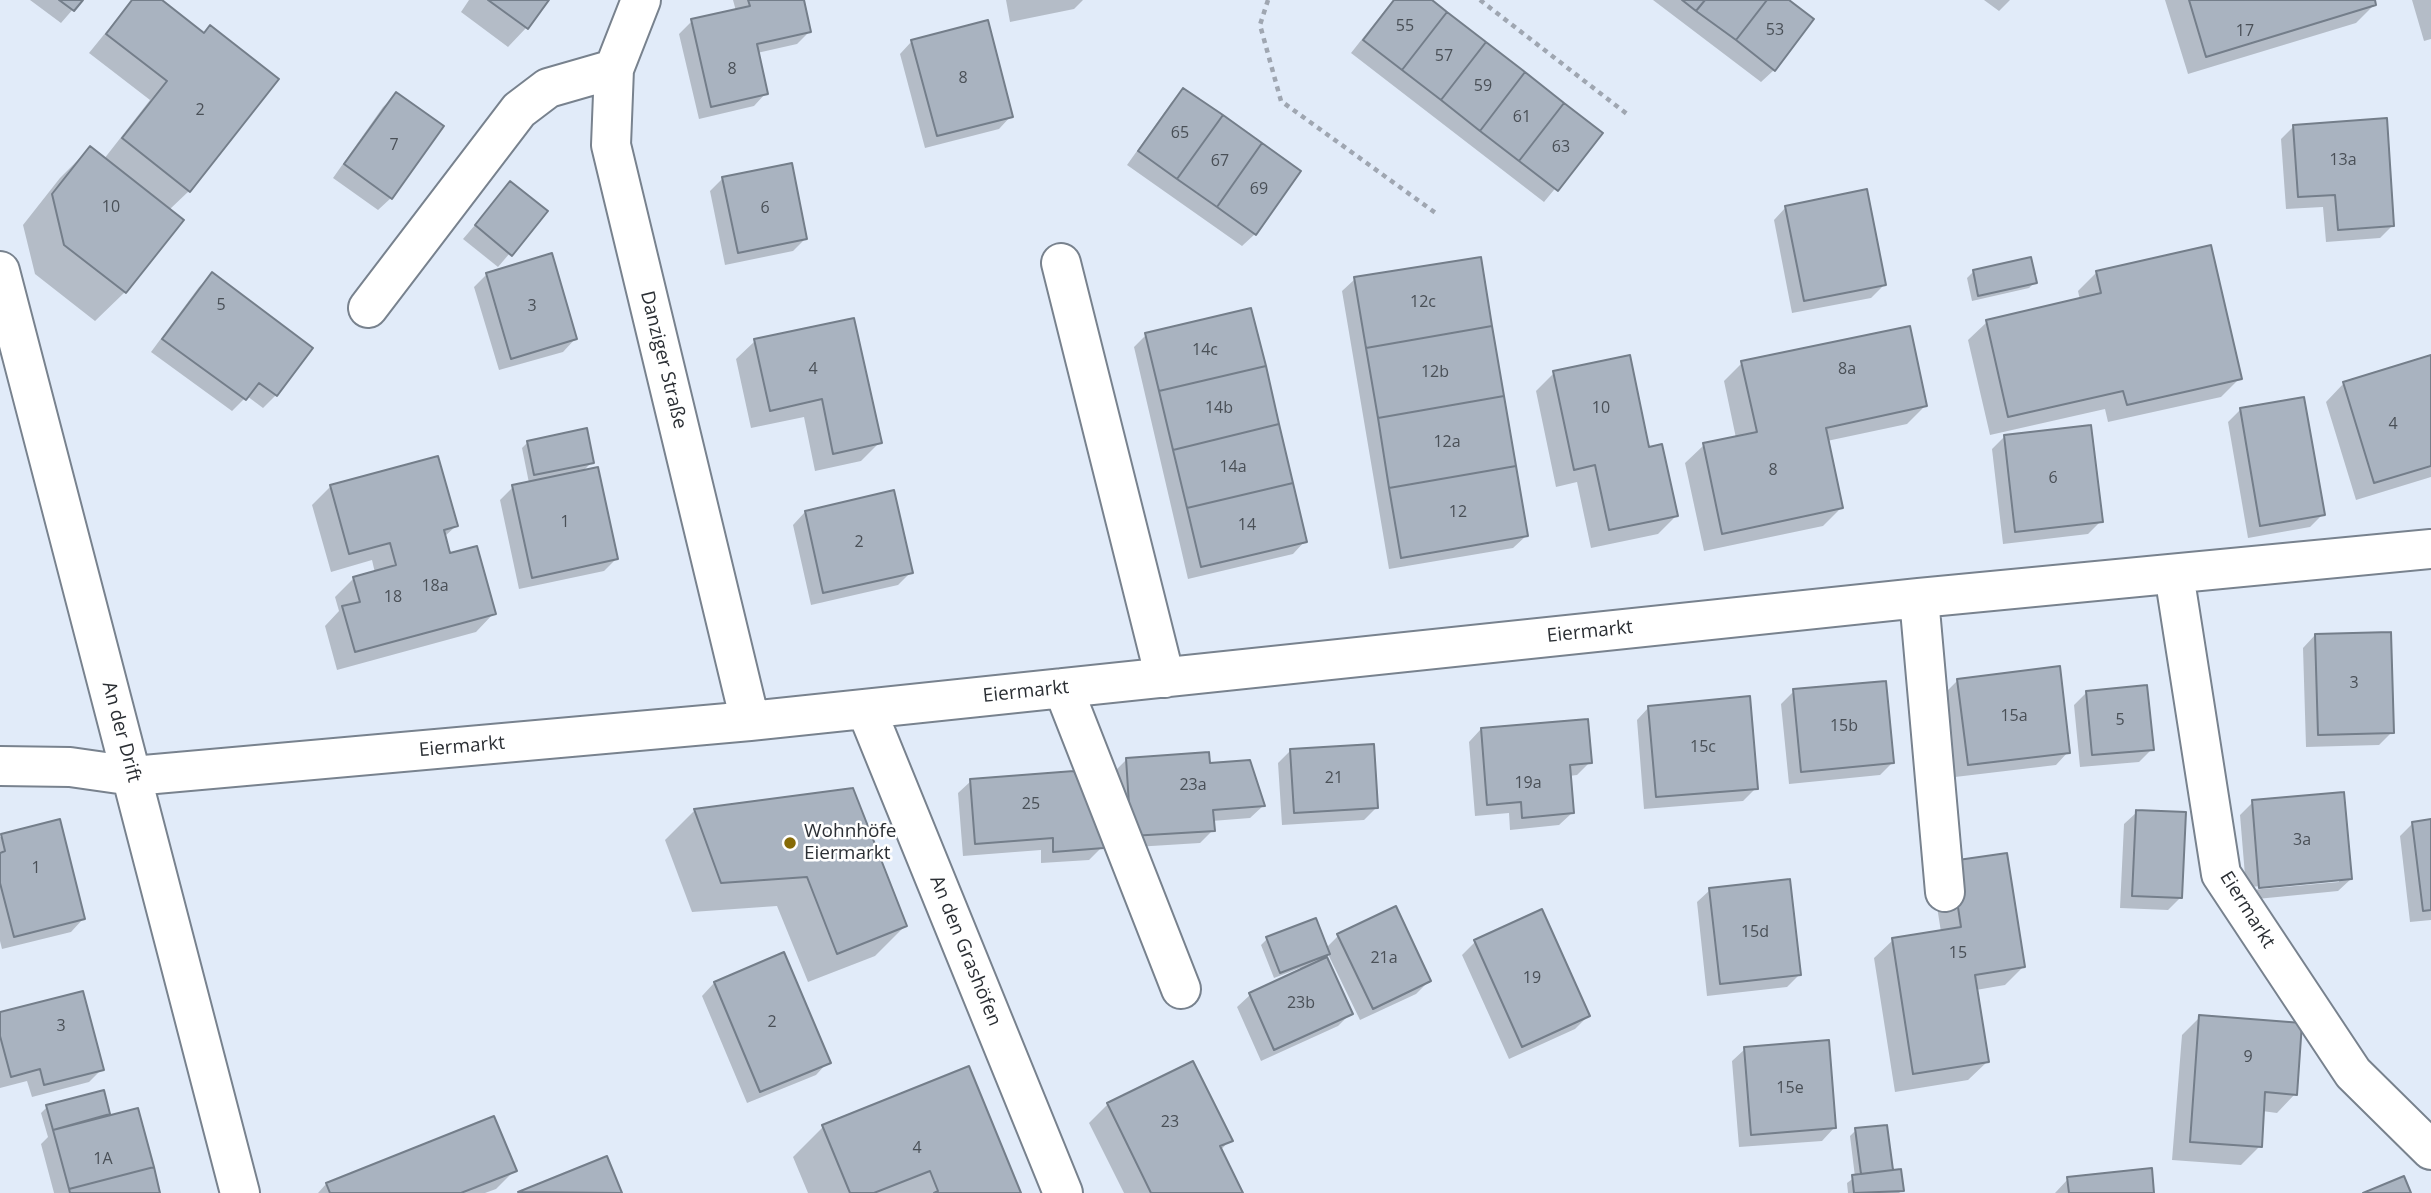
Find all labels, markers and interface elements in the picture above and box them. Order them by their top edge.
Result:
house number: 55 [1396,16,1414,36]
house number: 53 [1766,20,1784,40]
house number: 17 [2236,21,2254,41]
house number: 57 [1435,46,1453,66]
house number: 8 [727,59,737,79]
house number: 8 [958,68,968,88]
house number: 59 [1474,76,1492,96]
house number: 2 [195,100,205,120]
house number: 61 [1513,107,1531,127]
house number: 65 [1171,123,1189,143]
house number: 7 [389,135,399,155]
house number: 63 [1552,137,1570,157]
house number: 13a [2329,150,2357,170]
house number: 67 [1211,151,1229,171]
house number: 69 [1250,179,1268,199]
house number: 10 [102,197,120,217]
house number: 6 [760,198,770,218]
street label: Danziger Straße [635,289,691,431]
house number: 12c [1410,292,1436,312]
house number: 5 [216,295,226,315]
house number: 3 [527,296,537,316]
house number: 14c [1192,340,1218,360]
house number: 4 [808,359,818,379]
house number: 8a [1838,359,1856,379]
house number: 12b [1421,362,1449,382]
house number: 14b [1205,398,1233,418]
house number: 10 [1592,398,1610,418]
house number: 4 [2388,414,2398,434]
house number: 12a [1433,432,1461,452]
house number: 14a [1219,457,1247,477]
house number: 8 [1768,460,1778,480]
house number: 6 [2048,468,2058,488]
house number: 12 [1449,502,1467,522]
house number: 1 [560,512,570,532]
house number: 14 [1238,515,1256,535]
house number: 2 [854,532,864,552]
house number: 18a [421,576,449,596]
house number: 18 [384,587,402,607]
street label: Eiermarkt [1546,616,1634,648]
house number: 3 [2349,673,2359,693]
street label: Eiermarkt [982,676,1070,708]
street label: An der Drift [97,679,145,785]
house number: 15a [2000,706,2028,726]
house number: 5 [2115,710,2125,730]
house number: 15b [1830,716,1858,736]
street label: Eiermarkt [418,732,506,762]
house number: 15c [1690,737,1716,757]
house number: 21 [1325,768,1343,788]
house number: 19a [1514,773,1542,793]
house number: 23a [1179,775,1207,795]
house number: 25 [1022,794,1040,814]
place label: Wohnhöfe Eiermarkt [804,821,896,865]
house number: 3a [2293,830,2311,850]
marker: Wohnhöfe Eiermarkt [782,835,798,851]
house number: 1 [31,858,41,878]
street label: Eiermarkt [2214,867,2280,953]
street label: An den Grashöfen [924,872,1006,1030]
house number: 15d [1741,922,1769,942]
house number: 15 [1949,943,1967,963]
house number: 21a [1370,948,1398,968]
house number: 19 [1523,968,1541,988]
house number: 23b [1287,993,1315,1013]
house number: 2 [767,1012,777,1032]
house number: 3 [56,1016,66,1036]
house number: 9 [2243,1047,2253,1067]
house number: 15e [1776,1078,1804,1098]
house number: 23 [1161,1112,1179,1132]
house number: 4 [912,1138,922,1158]
house number: 1A [93,1149,113,1169]

